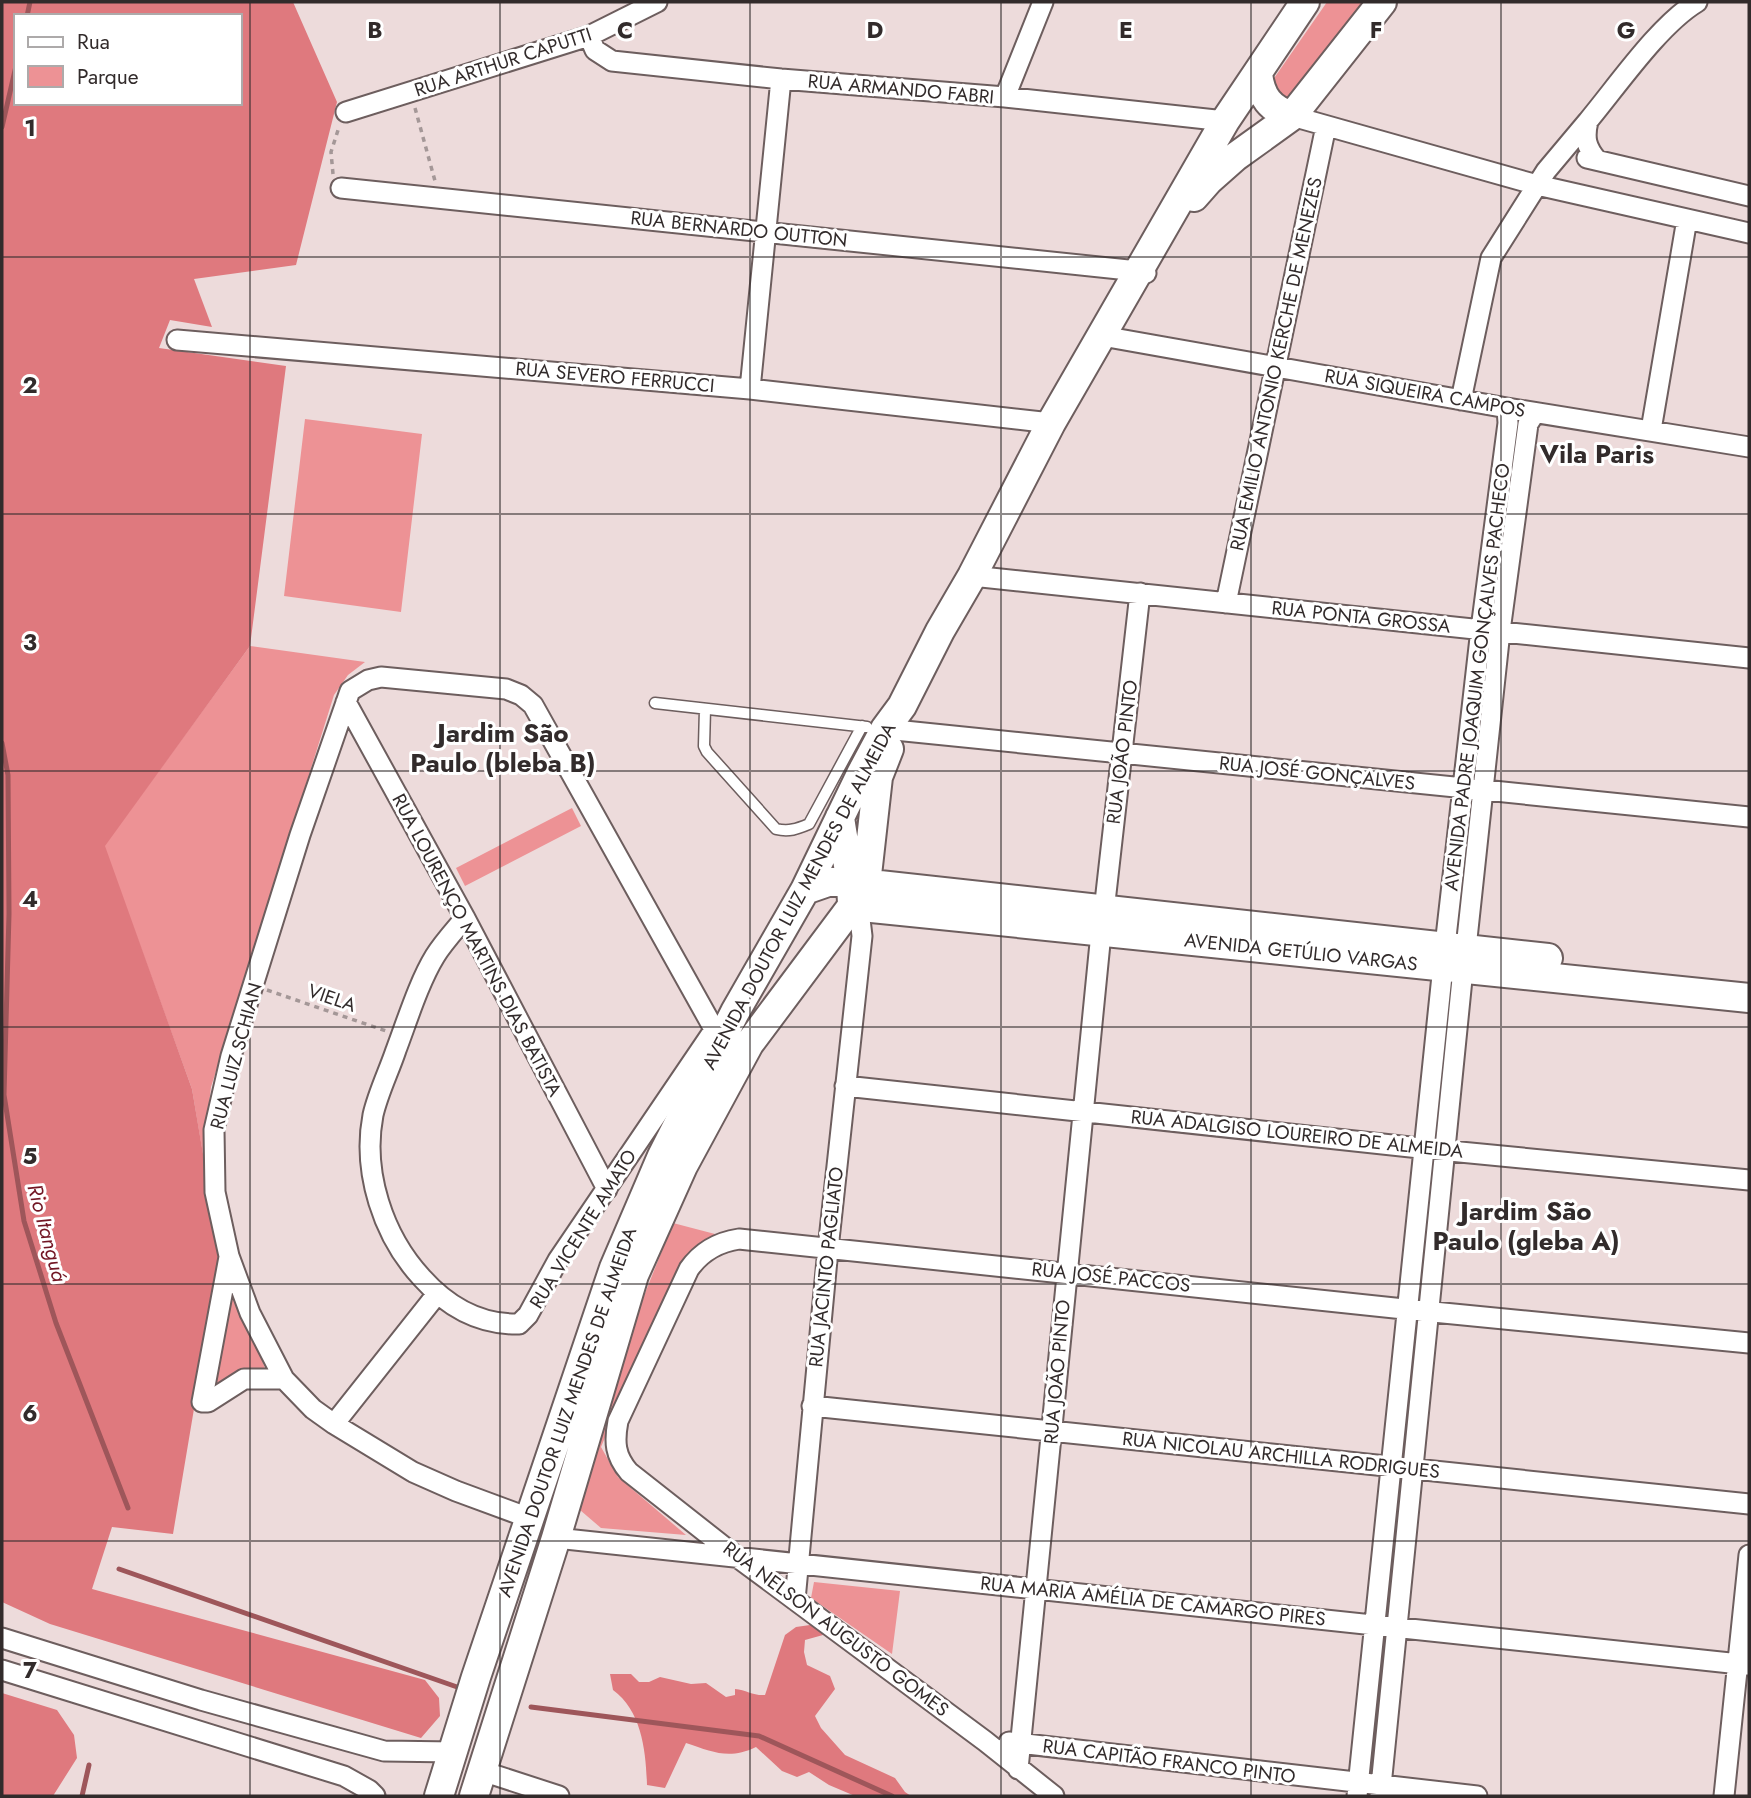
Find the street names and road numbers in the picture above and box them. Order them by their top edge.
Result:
street label: RUA ARTHUR CAPUTTI [411,21,595,103]
street label: RUA ARMANDO FABRI [807,67,995,111]
street label: RUA EMILIO ANTONIO KERCHE DE MENEZES [1223,175,1329,553]
street label: RUA BERNARDO OUTTON [629,204,849,254]
street label: RUA SEVERO FERRUCCI [514,355,716,399]
street label: RUA SIQUEIRA CAMPOS [1323,362,1527,424]
street label: AVENIDA PADRE JOAQUIM GONÇALVES PACHECO [1437,462,1517,892]
street label: RUA PONTA GROSSA [1270,594,1452,640]
street label: RUA JOÃO PINTO [1100,678,1144,826]
street label: AVENIDA DOUTOR LUIZ MENDES DE ALMEIDA [696,717,903,1074]
street label: RUA JOSÉ GONÇALVES [1218,749,1416,797]
street label: RUA LOURENÇO MARTINS DIAS BATISTA [385,789,569,1102]
street label: AVENIDA GETÚLIO VARGAS [1183,926,1419,978]
street label: VIELA [304,977,360,1019]
street label: RUA LUIZ SCHIAN [203,980,269,1132]
street label: RUA ADALGISO LOUREIRO DE ALMEIDA [1129,1103,1465,1165]
street label: RUA VICENTE AMATO [523,1144,643,1314]
street label: RUA JACINTO PAGLIATO [802,1165,850,1369]
street label: AVENIDA DOUTOR LUIZ MENDES DE ALMEIDA [491,1223,643,1600]
street label: RUA JOSÉ PACCOS [1030,1255,1192,1299]
street label: RUA JOÃO PINTO [1037,1299,1077,1445]
street label: RUA NICOLAU ARCHILLA RODRIGUES [1121,1425,1441,1485]
street label: RUA NELSON AUGUSTO GOMES [718,1535,954,1723]
street label: RUA MARIA AMÉLIA DE CAMARGO PIRES [979,1569,1327,1633]
street label: RUA CAPITÃO FRANCO PINTO [1041,1732,1297,1790]

